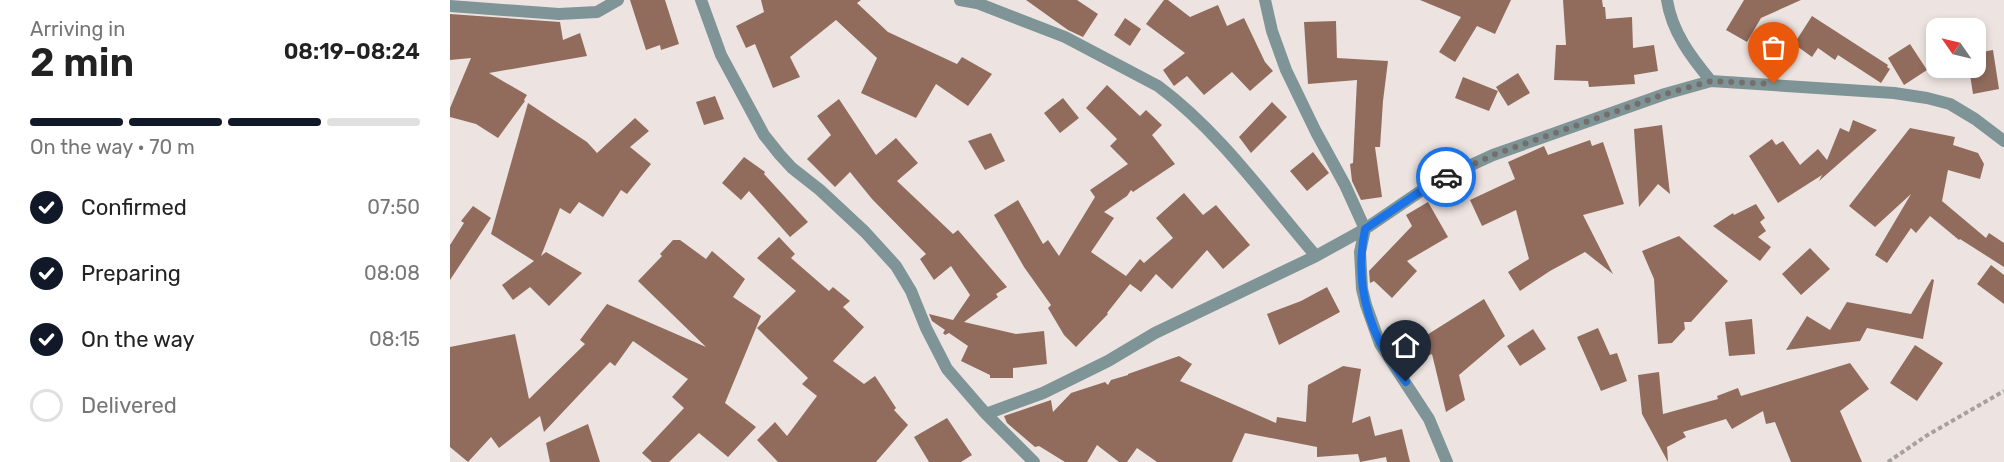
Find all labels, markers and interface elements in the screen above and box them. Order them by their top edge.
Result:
text: Arriving in [30,17,125,41]
north arrow [1926,18,1986,78]
map controls [1926,18,1986,78]
pin [1748,22,1799,84]
icon: bag [1757,31,1790,64]
text: 08:19–08:24 [284,38,420,65]
text: 2 min [30,40,134,86]
text: On the way · 70 m [30,135,195,159]
courier [1416,147,1476,207]
icon: car [1430,161,1463,194]
icon: check [30,191,63,224]
text: Confirmed [81,194,187,221]
text: 07:50 [367,195,420,219]
icon: check [30,257,63,290]
text: Preparing [81,260,181,287]
text: 08:08 [364,261,420,285]
pin [1380,320,1431,382]
icon: check [30,323,63,356]
text: On the way [81,326,195,353]
text: 08:15 [369,327,420,351]
icon: home [1389,329,1422,362]
text: Delivered [81,392,177,419]

